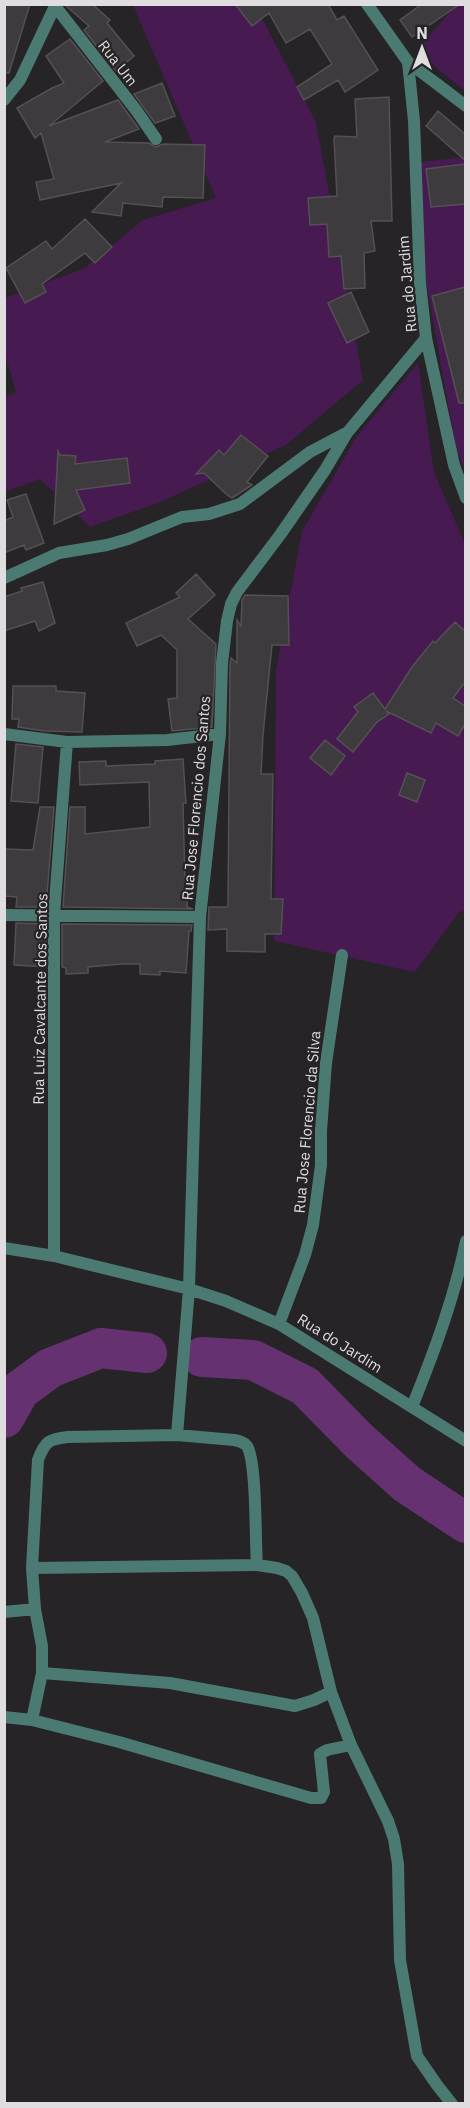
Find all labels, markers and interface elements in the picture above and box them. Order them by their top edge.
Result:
north arrow [392,18,452,78]
text: N [416,23,428,43]
street label: Rua Um [94,36,142,90]
street label: Rua do Jardim [393,235,421,333]
street label: Rua Jose Florencio dos Santos [178,695,214,901]
street label: Rua Luiz Cavalcante dos Santos [29,893,51,1105]
street label: Rua Jose Florencio da Silva [290,1030,324,1214]
street label: Rua do Jardim [294,1309,386,1377]

